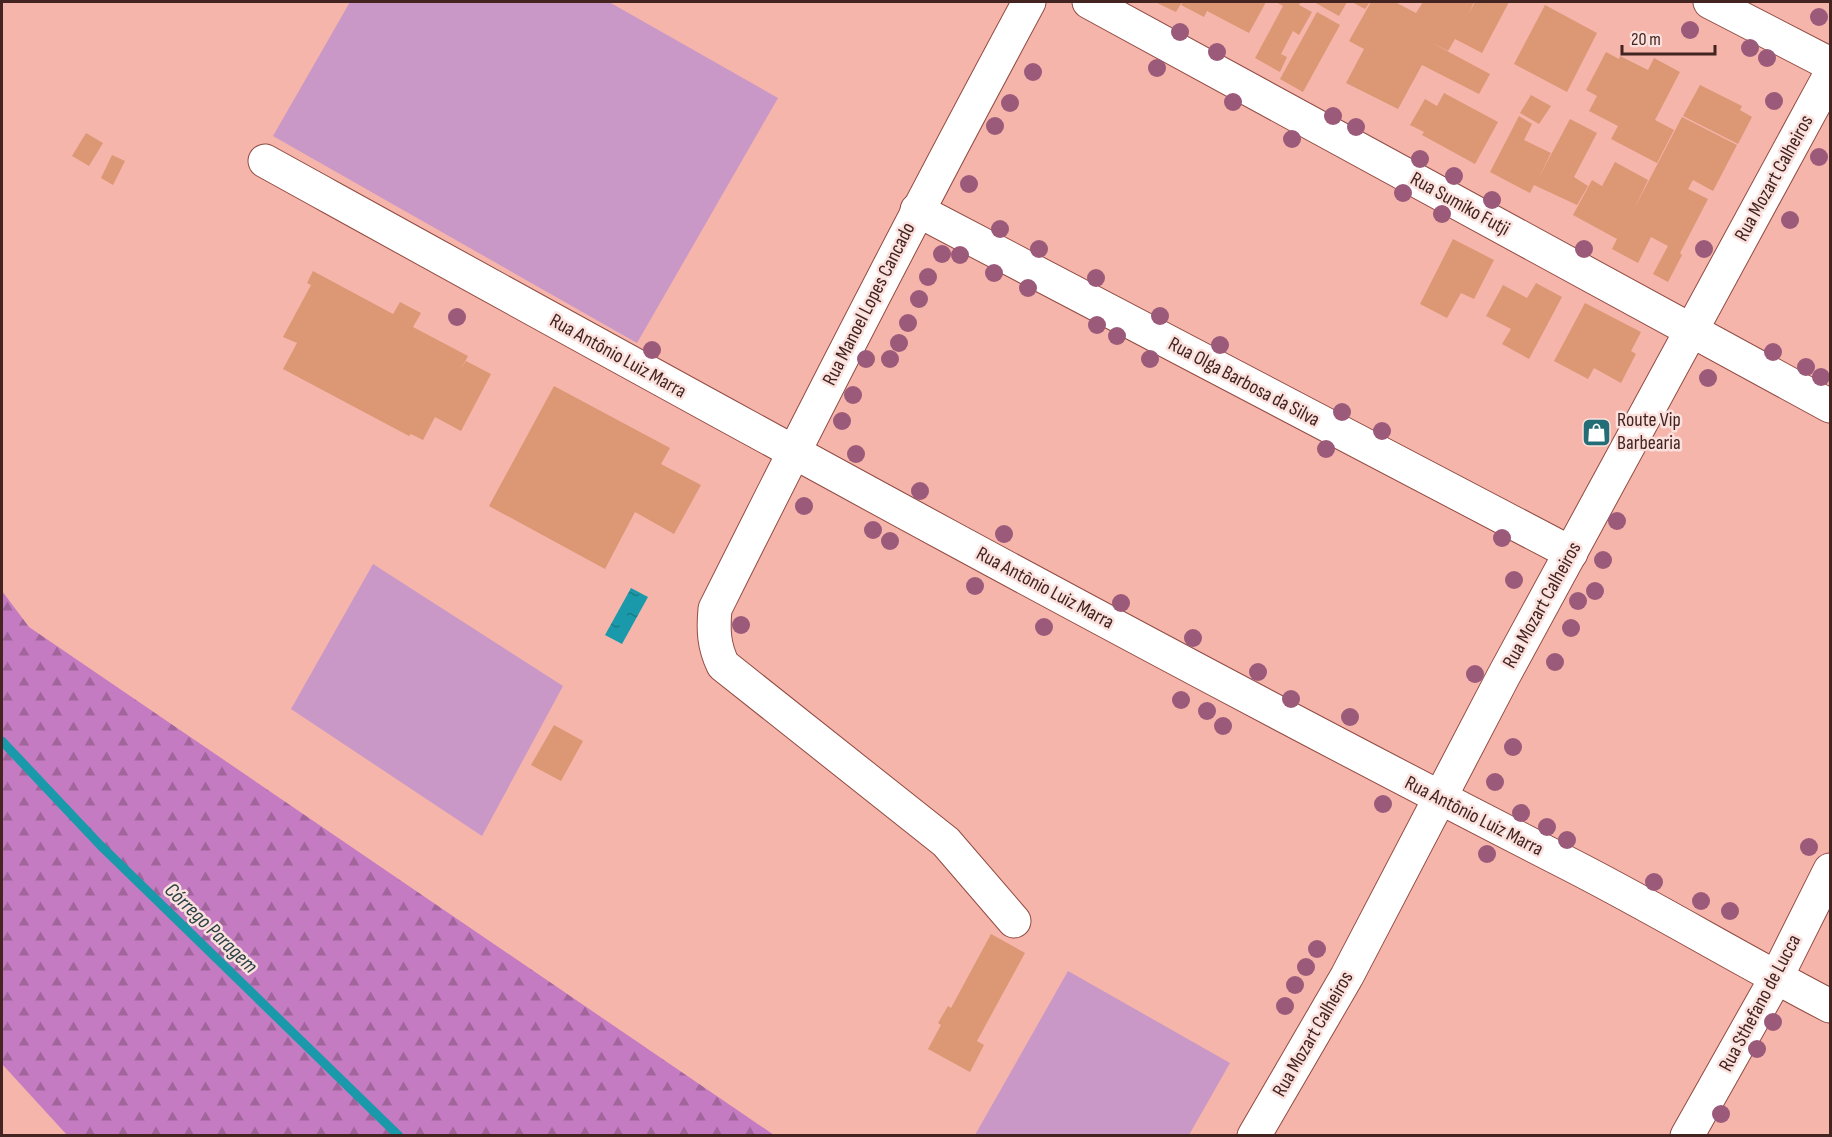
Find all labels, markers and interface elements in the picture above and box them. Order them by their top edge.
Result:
scale bar [1622,18,1715,56]
text: 20 m [1631,29,1661,50]
street label: Rua Mozart Calheiros [1729,111,1819,245]
street label: Rua Sumiko Futji [1406,167,1514,241]
street label: Rua Manoel Lopes Cancado [818,218,920,390]
street label: Rua Antônio Luiz Marra [546,309,690,403]
street label: Rua Olga Barbosa da Silva [1164,332,1324,432]
place label: Route Vip Barbearia [1617,408,1681,455]
shop icon: Route Vip Barbearia [1580,416,1612,448]
street label: Rua Mozart Calheiros [1497,538,1587,672]
street label: Rua Antônio Luiz Marra [972,542,1118,634]
street label: Rua Antônio Luiz Marra [1401,771,1547,861]
water label: Córrego Paragem [159,877,263,979]
street label: Rua Sthefano de Lucca [1714,930,1806,1076]
street label: Rua Mozart Calheiros [1267,967,1359,1101]

